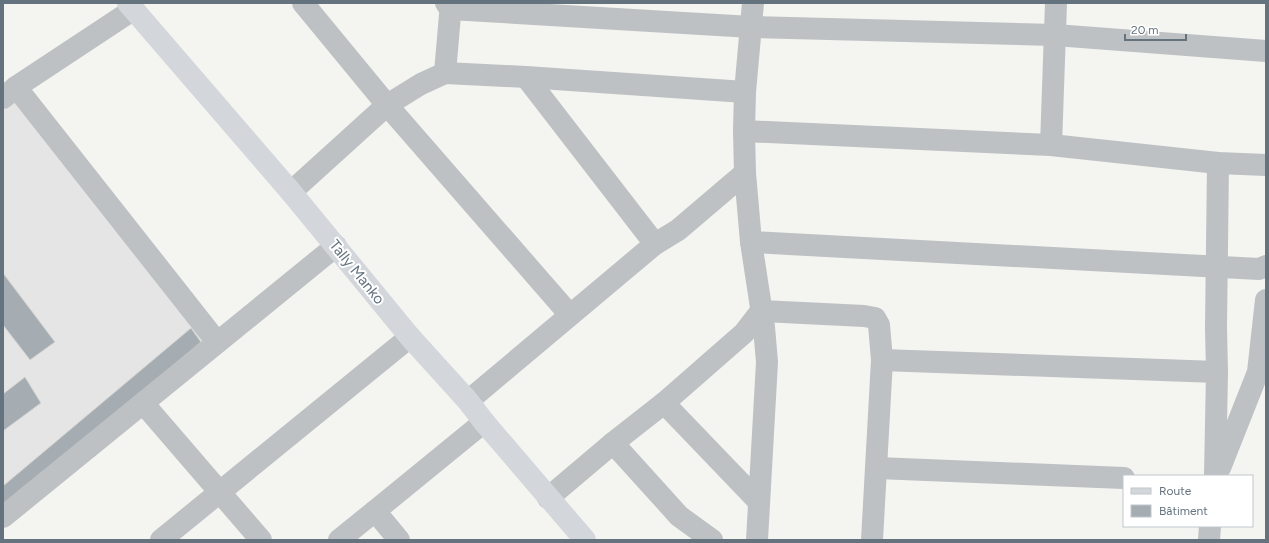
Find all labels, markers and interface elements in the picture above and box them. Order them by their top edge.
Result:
scale bar [1125,16,1186,42]
text: 20 m [1131,23,1159,37]
street label: Tally Manko [326,236,389,308]
legend [1123,475,1253,527]
text: Route [1159,484,1192,498]
text: Bâtiment [1159,504,1208,518]

